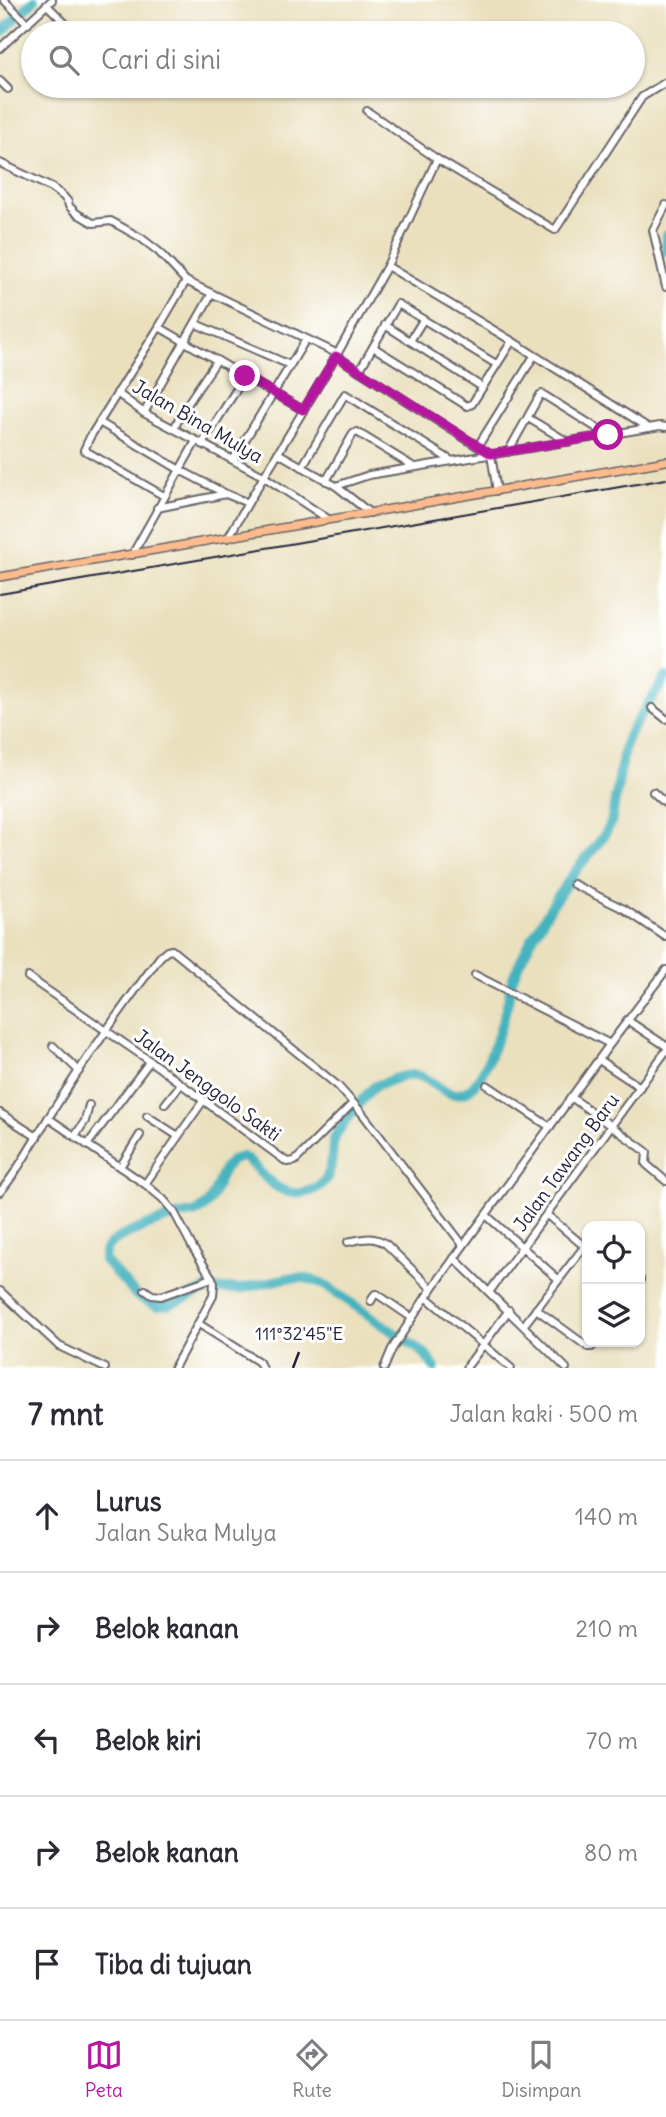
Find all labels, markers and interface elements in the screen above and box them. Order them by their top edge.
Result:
search box [21,21,645,98]
icon: search [45,41,83,79]
text: Cari di sini [101,43,221,76]
route end [229,360,260,391]
street label: Jalan Bina Mulya [129,374,268,468]
route start [592,419,623,450]
street label: Jalan Jenggolo Sakti [130,1024,286,1146]
street label: Jalan Tawang Baru [508,1088,624,1236]
map controls [582,1221,645,1347]
button: locate [582,1221,645,1284]
button: layers [582,1284,645,1347]
text: 111°32'45"E [255,1322,343,1345]
text: 7 mnt [28,1395,103,1433]
text: Jalan kaki · 500 m [449,1399,638,1428]
text: Lurus [95,1485,162,1518]
icon: ahead [28,1497,66,1535]
text: 140 m [575,1502,638,1531]
text: Jalan Suka Mulya [95,1518,277,1547]
icon: right [28,1609,66,1647]
text: Belok kanan [95,1612,239,1645]
text: 210 m [575,1614,638,1643]
icon: left [28,1721,66,1759]
text: Belok kiri [95,1724,201,1757]
text: 70 m [586,1726,638,1755]
icon: right [28,1833,66,1871]
text: Belok kanan [95,1836,239,1869]
text: 80 m [584,1838,638,1867]
icon: arrive [28,1945,66,1983]
text: Tiba di tujuan [95,1948,252,1981]
tab: Peta [85,2036,123,2102]
tab: Rute [292,2036,332,2102]
tab: Disimpan [501,2036,581,2102]

